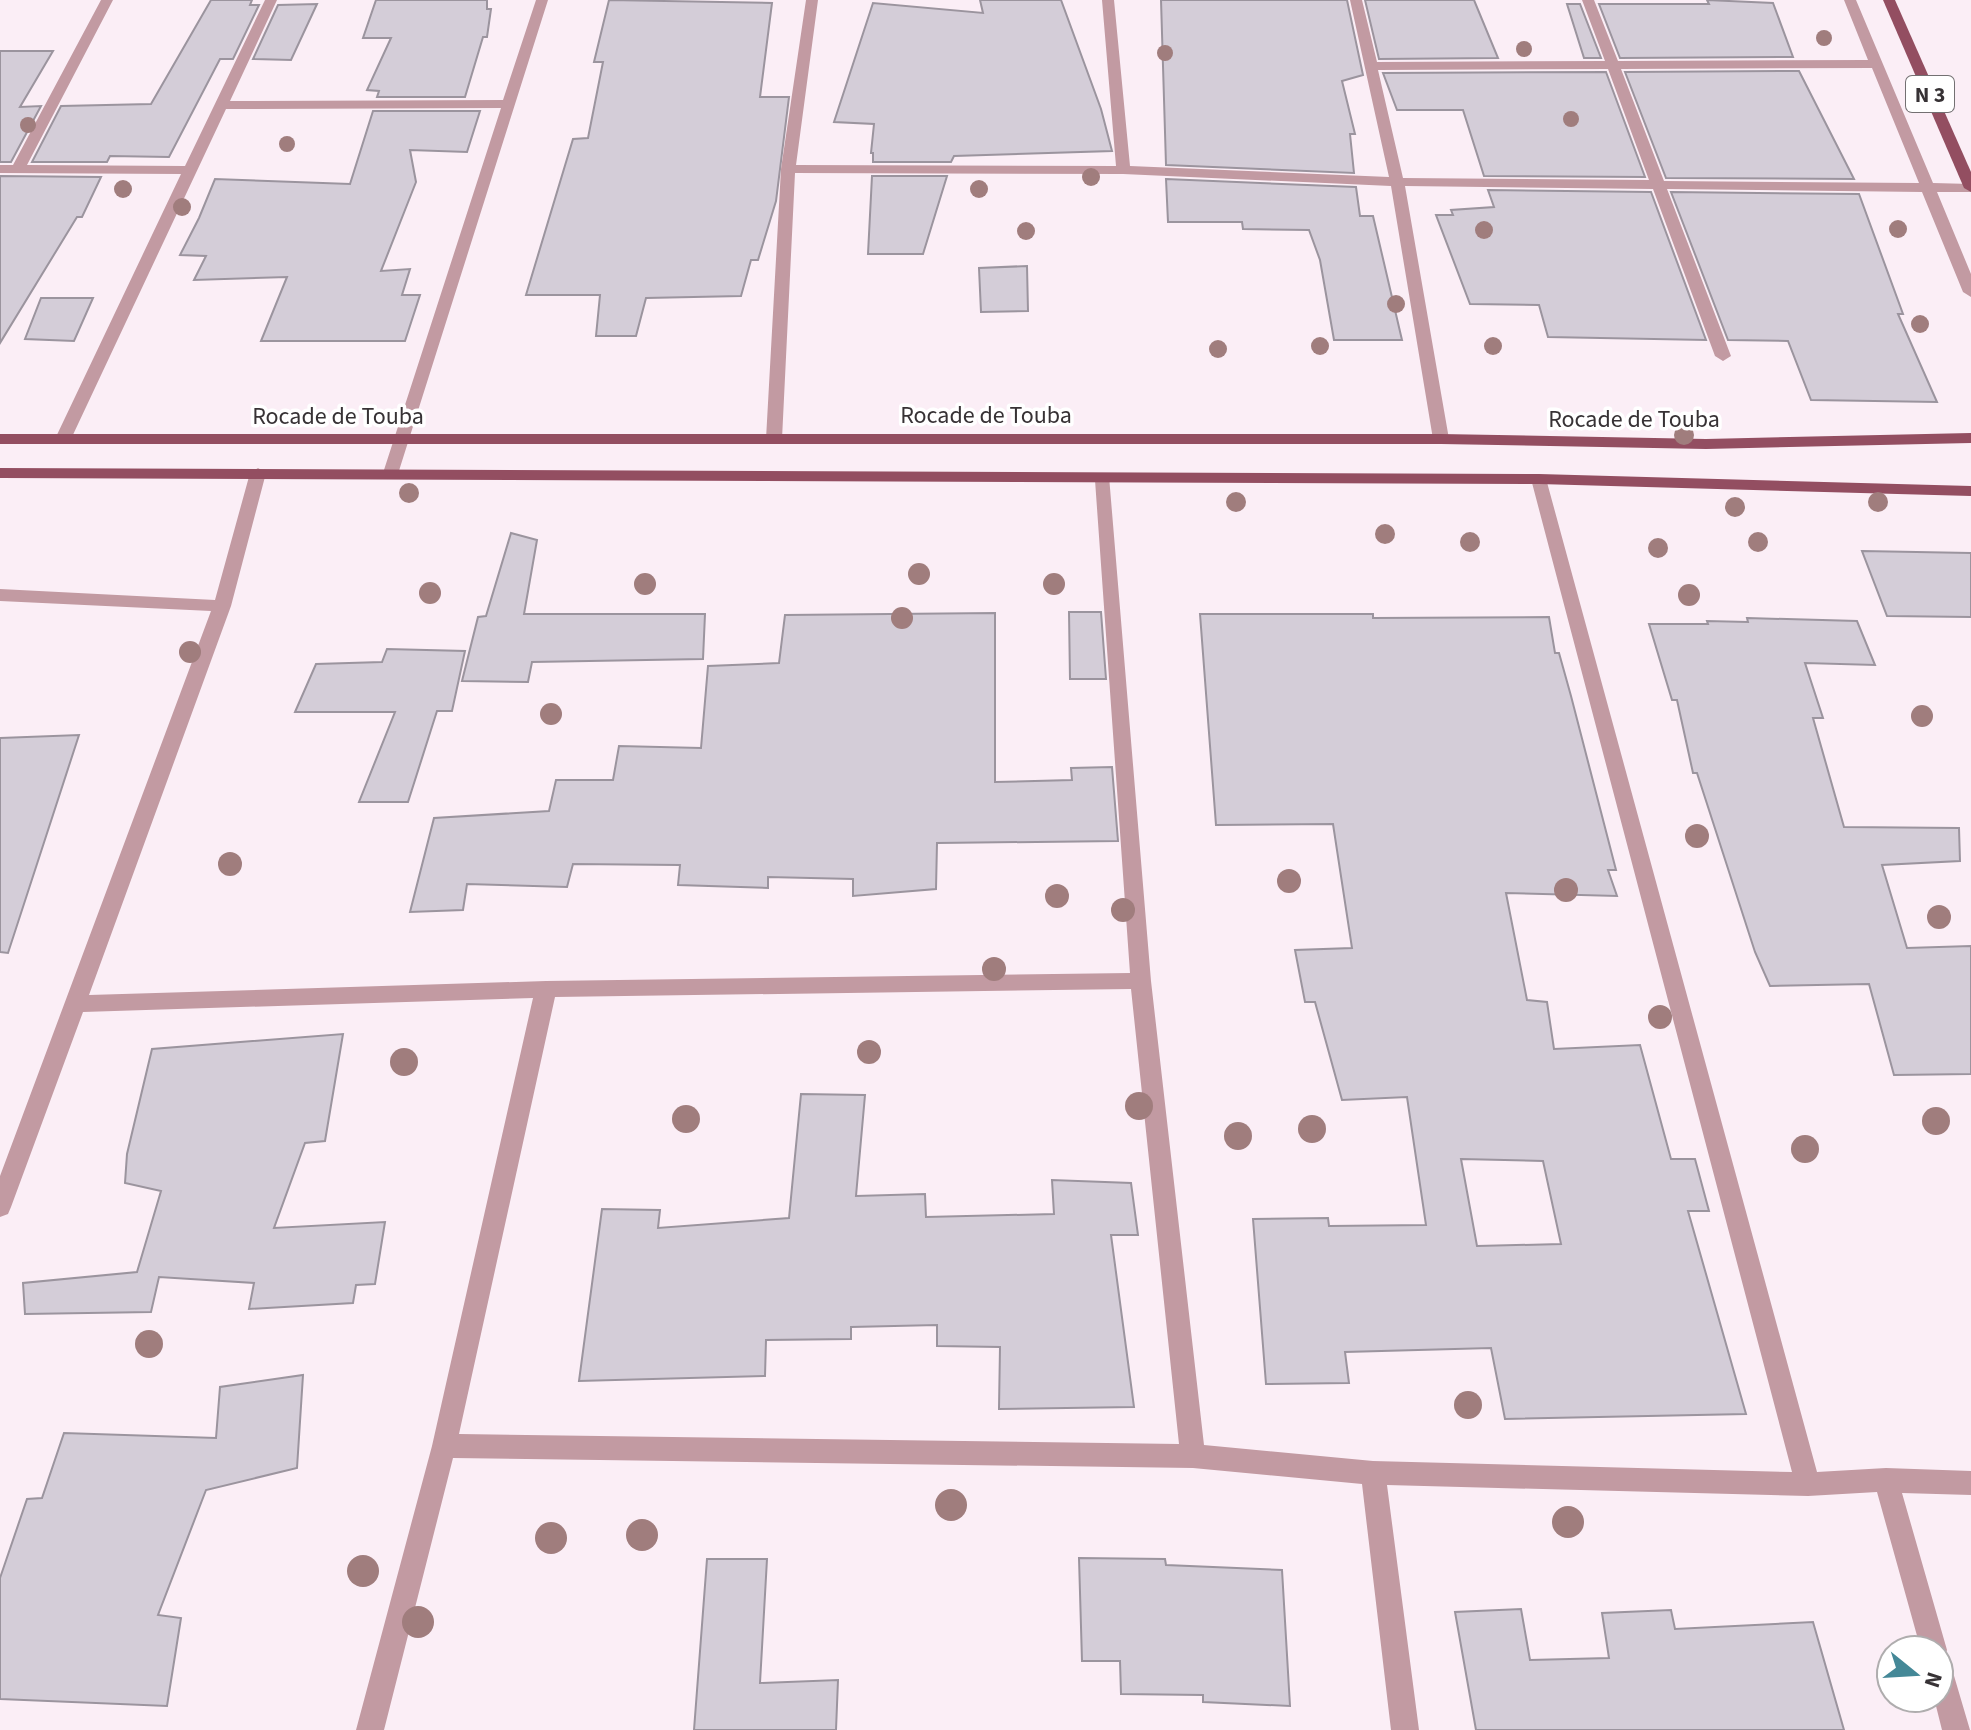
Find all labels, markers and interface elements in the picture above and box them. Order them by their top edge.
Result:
road number: N 3 [1906,76,1954,112]
street label: Rocade de Touba [900,398,1072,433]
street label: Rocade de Touba [252,399,424,434]
street label: Rocade de Touba [1548,402,1720,437]
north arrow [1875,1634,1955,1714]
text: N [1916,1668,1951,1692]

